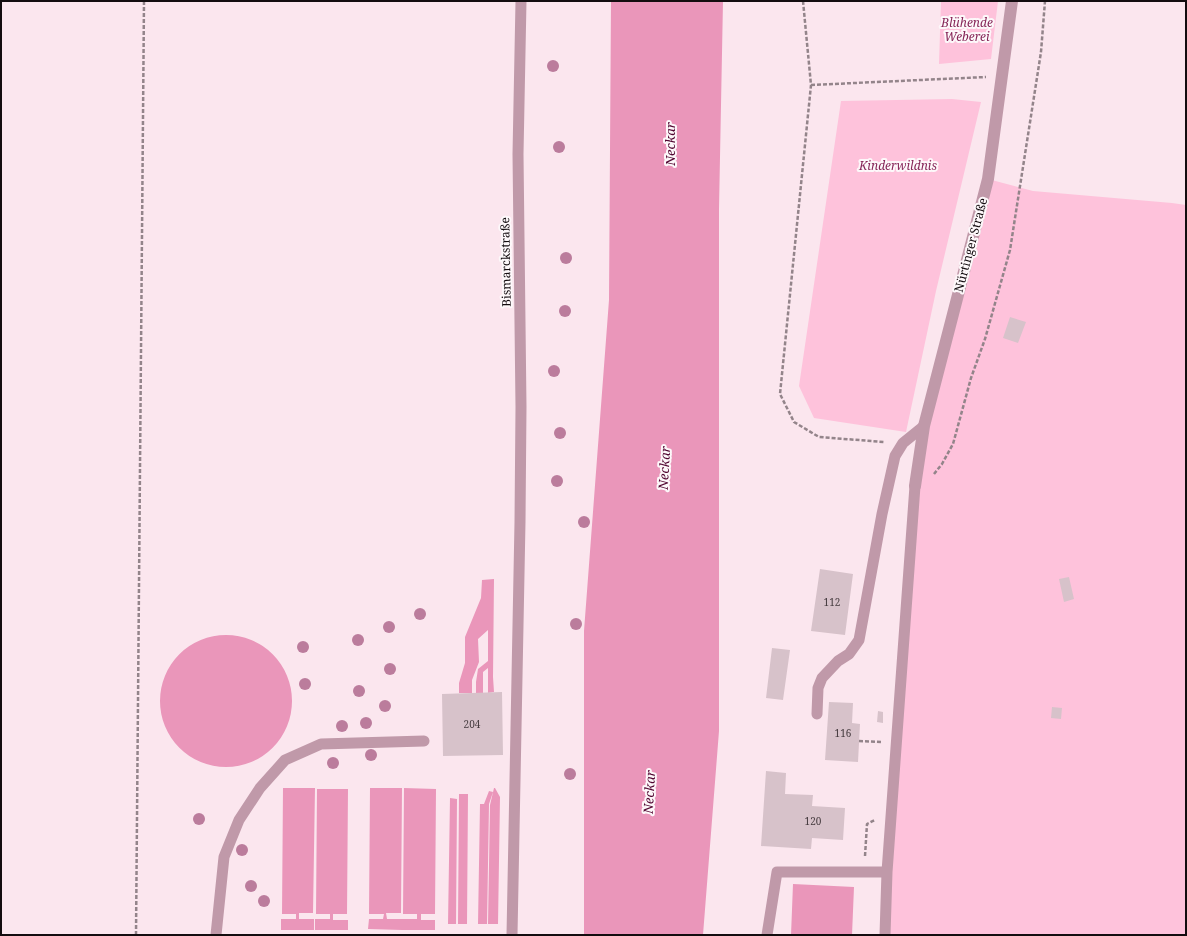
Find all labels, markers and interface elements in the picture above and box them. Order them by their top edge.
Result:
park label: Blühende Weberei [940,14,993,45]
water label: Neckar [661,121,679,167]
park label: Kinderwildnis [858,157,938,174]
street label: Nürtinger Straße [950,196,991,294]
street label: Bismarckstraße [496,217,515,307]
water label: Neckar [654,445,674,491]
house number: 112 [824,595,840,609]
house number: 204 [464,717,481,731]
house number: 116 [835,726,852,740]
water label: Neckar [639,769,659,815]
house number: 120 [805,814,822,828]

